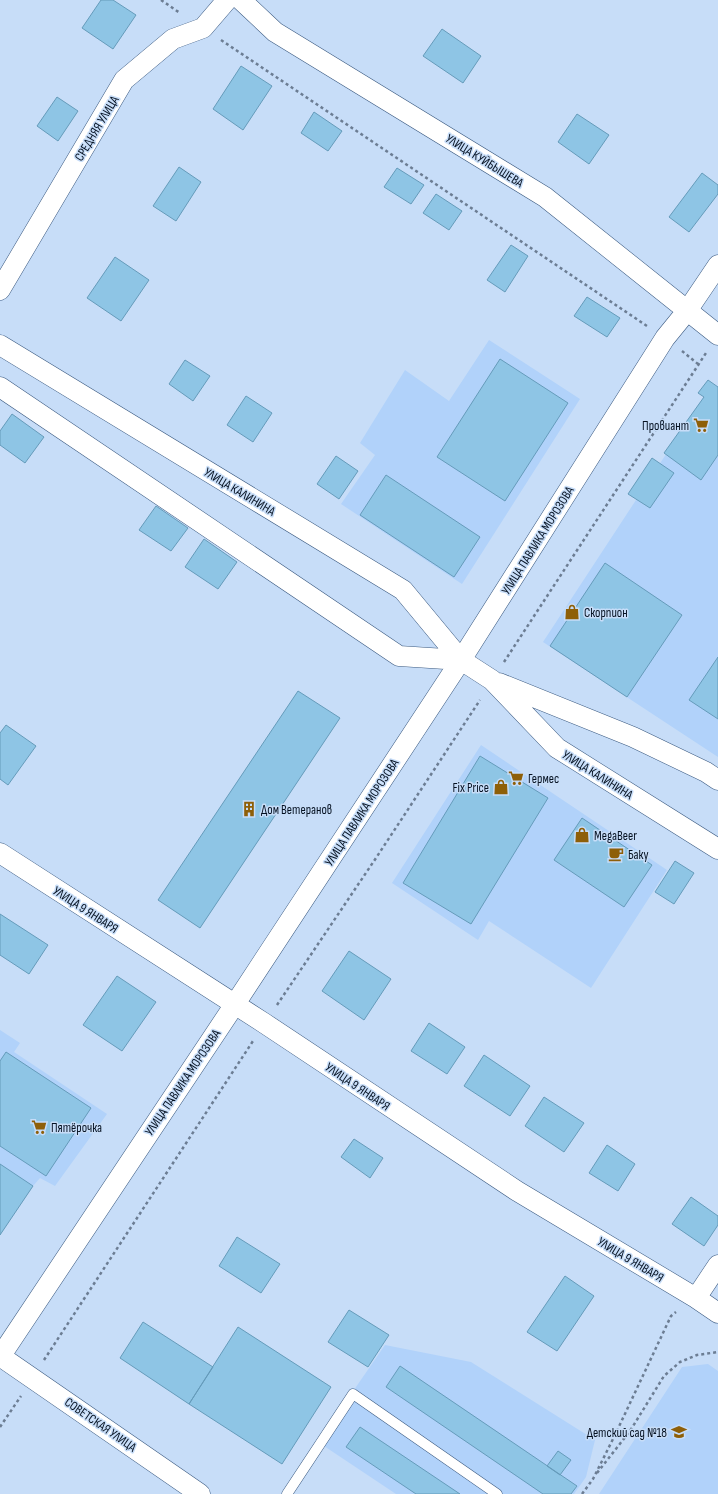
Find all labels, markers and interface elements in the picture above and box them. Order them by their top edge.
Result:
street label: СРЕДНЯЯ УЛИЦА [71,93,123,164]
street label: УЛИЦА КУЙБЫШЕВА [443,131,527,191]
supermarket icon: Провиант [692,416,710,434]
place label: Провиант [642,418,689,434]
street label: УЛИЦА КАЛИНИНА [201,464,279,520]
street label: УЛИЦА ПАВЛИКА МОРОЗОВА [498,483,578,598]
shop icon: Скорпион [563,603,581,621]
place label: Скорпион [584,605,628,621]
street label: УЛИЦА КАЛИНИНА [559,747,636,803]
street label: УЛИЦА ПАВЛИКА МОРОЗОВА [321,756,403,869]
supermarket icon: Гермес [507,769,525,787]
place label: Гермес [528,771,559,787]
shop icon: Fix Price [492,778,510,796]
place label: Fix Price [453,780,489,796]
building icon: Дом Ветеранов [240,800,258,818]
place label: Дом Ветеранов [261,802,332,818]
shop icon: MegaBeer [573,826,591,844]
place label: MegaBeer [594,828,637,844]
cafe icon: Баку [607,845,625,863]
place label: Баку [628,847,649,863]
street label: УЛИЦА 9 ЯНВАРЯ [50,883,121,937]
street label: УЛИЦА ПАВЛИКА МОРОЗОВА [141,1026,224,1139]
street label: УЛИЦА 9 ЯНВАРЯ [322,1059,393,1114]
supermarket icon: Пятёрочка [30,1118,48,1136]
place label: Пятёрочка [51,1120,102,1136]
street label: УЛИЦА 9 ЯНВАРЯ [594,1234,667,1286]
street label: СОВЕТСКАЯ УЛИЦА [61,1394,140,1456]
school or university icon: Детский сад №18 [670,1423,688,1441]
place label: Детский сад №18 [587,1425,667,1441]

